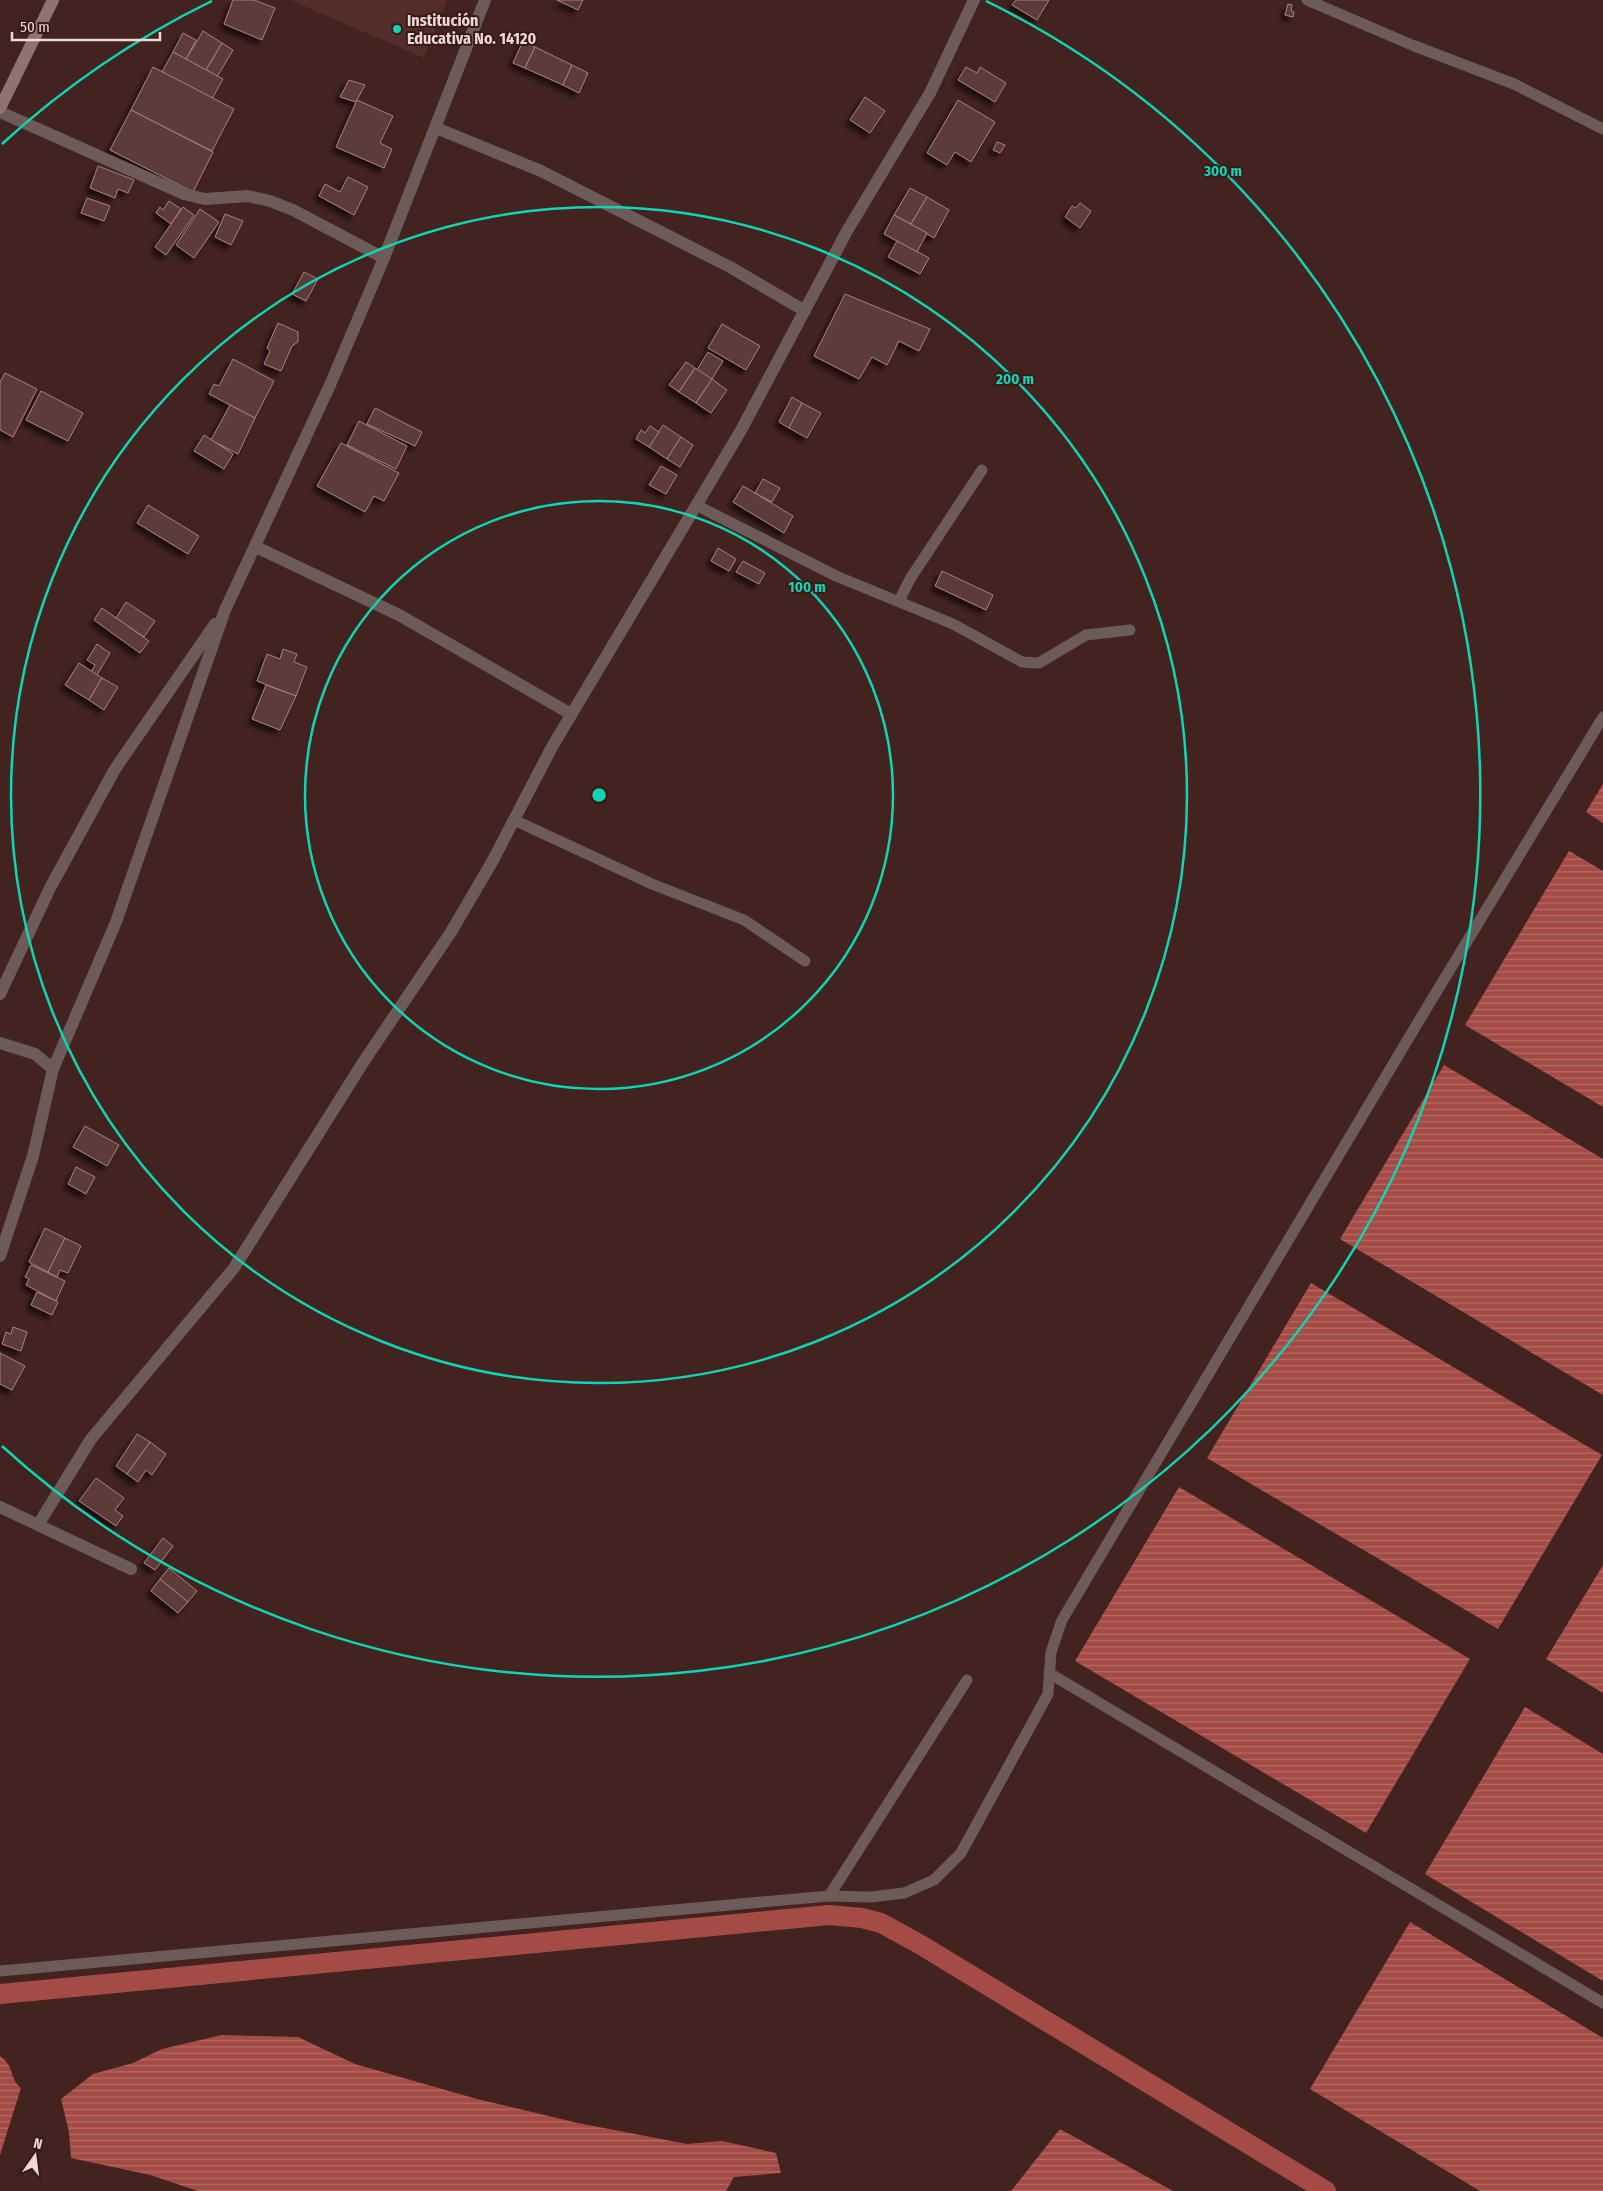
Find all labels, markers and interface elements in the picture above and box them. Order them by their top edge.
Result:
scale bar [12,10,160,42]
place label: Institución Educativa No. 14120 [407,11,536,48]
text: 50 m [20,18,50,36]
marker: Institución Educativa No. 14120 [391,23,403,35]
text: 300 m [1203,162,1242,180]
text: 200 m [995,370,1034,388]
text: 100 m [788,578,826,596]
centre of rings [590,786,608,804]
north arrow [10,2131,60,2181]
text: N [32,2135,44,2153]

